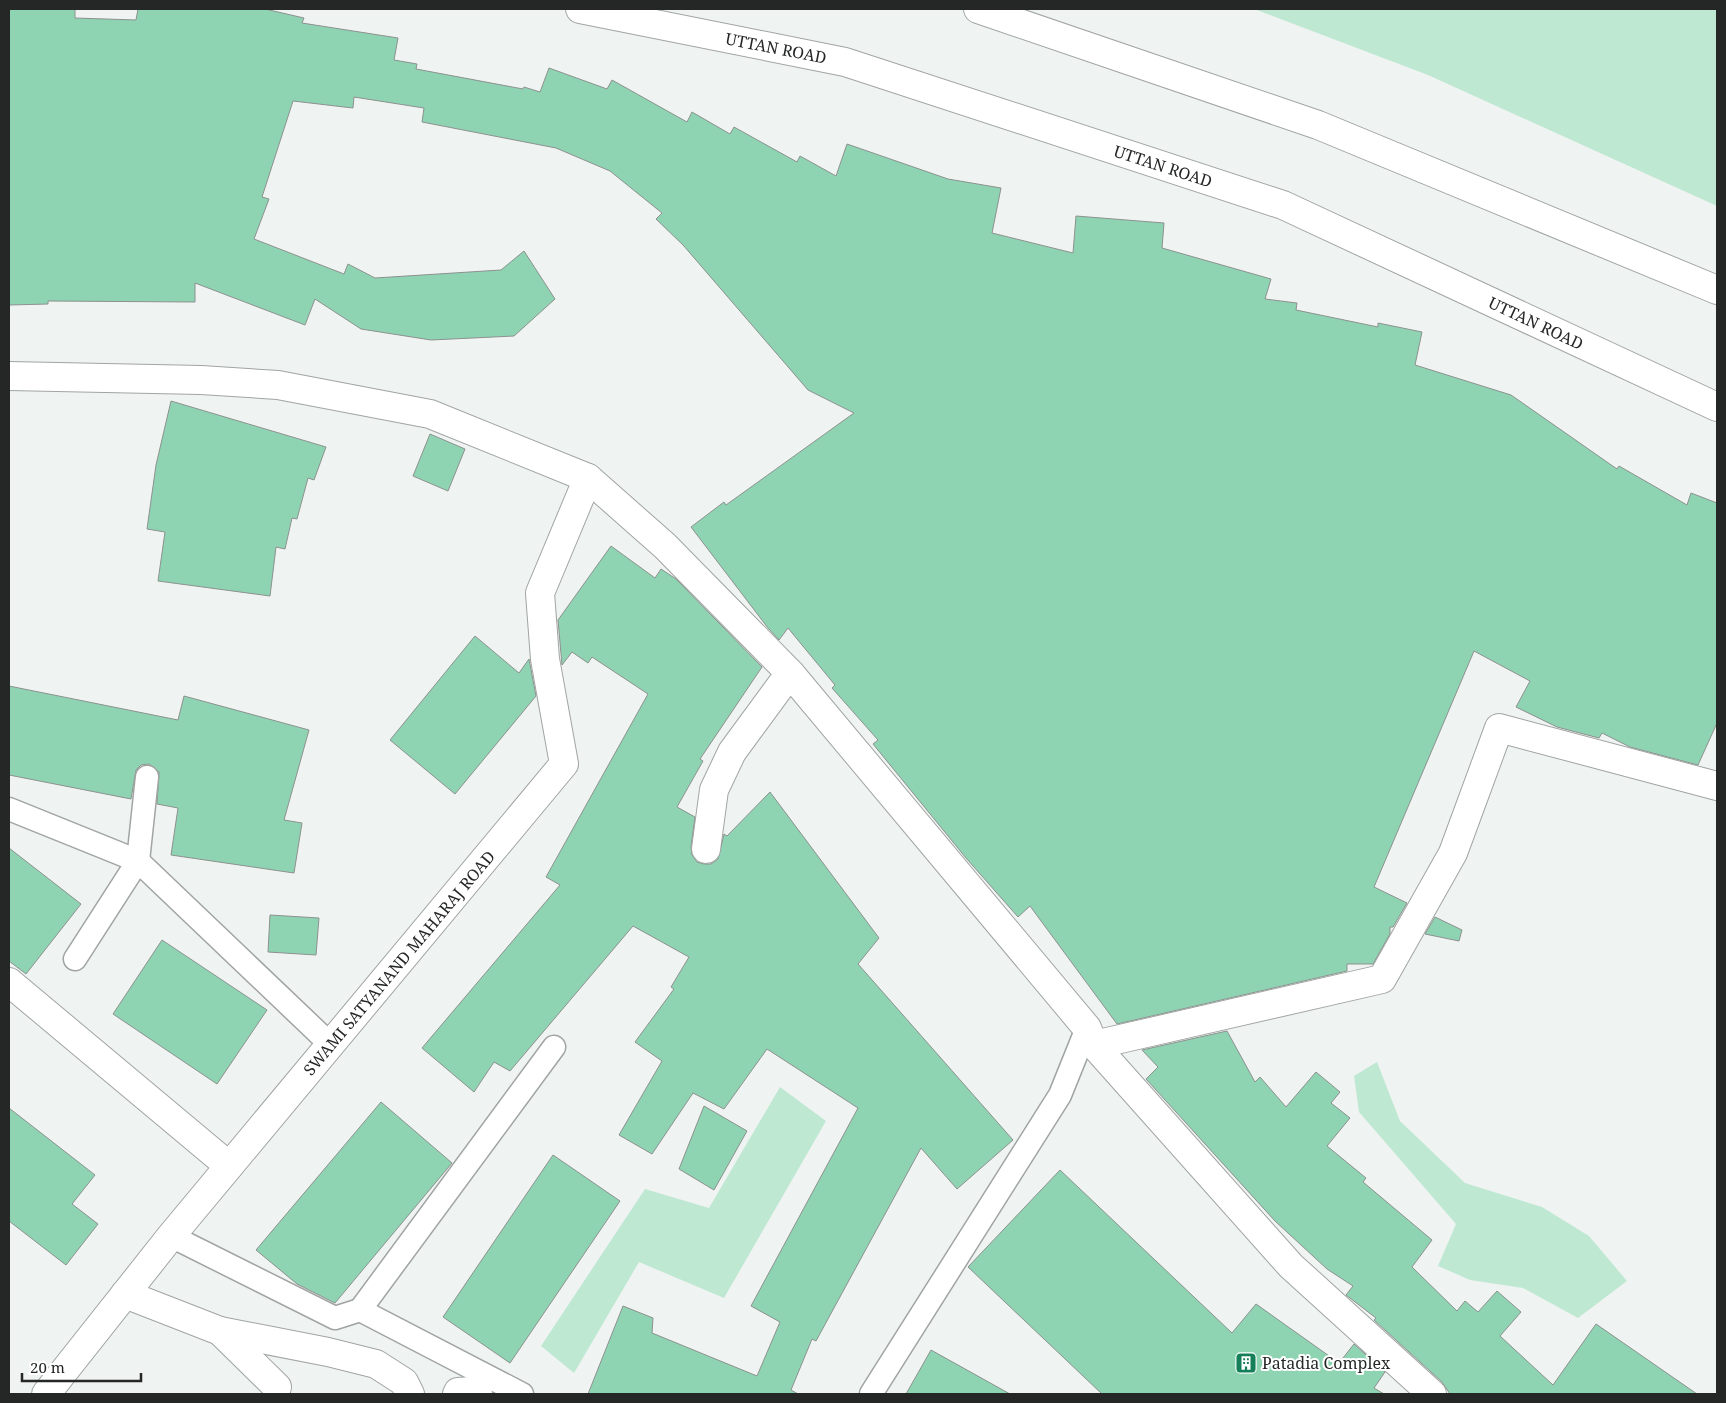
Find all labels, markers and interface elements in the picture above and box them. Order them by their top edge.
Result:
street label: UTTAN ROAD [724,27,828,69]
street label: UTTAN ROAD [1111,140,1215,192]
street label: UTTAN ROAD [1485,291,1587,355]
street label: SWAMI SATYANAND MAHARAJ ROAD [298,846,500,1080]
scale bar [22,1350,141,1382]
building icon: Patadia Complex [1234,1351,1258,1375]
place label: Patadia Complex [1262,1352,1391,1374]
text: 20 m [30,1357,65,1377]

